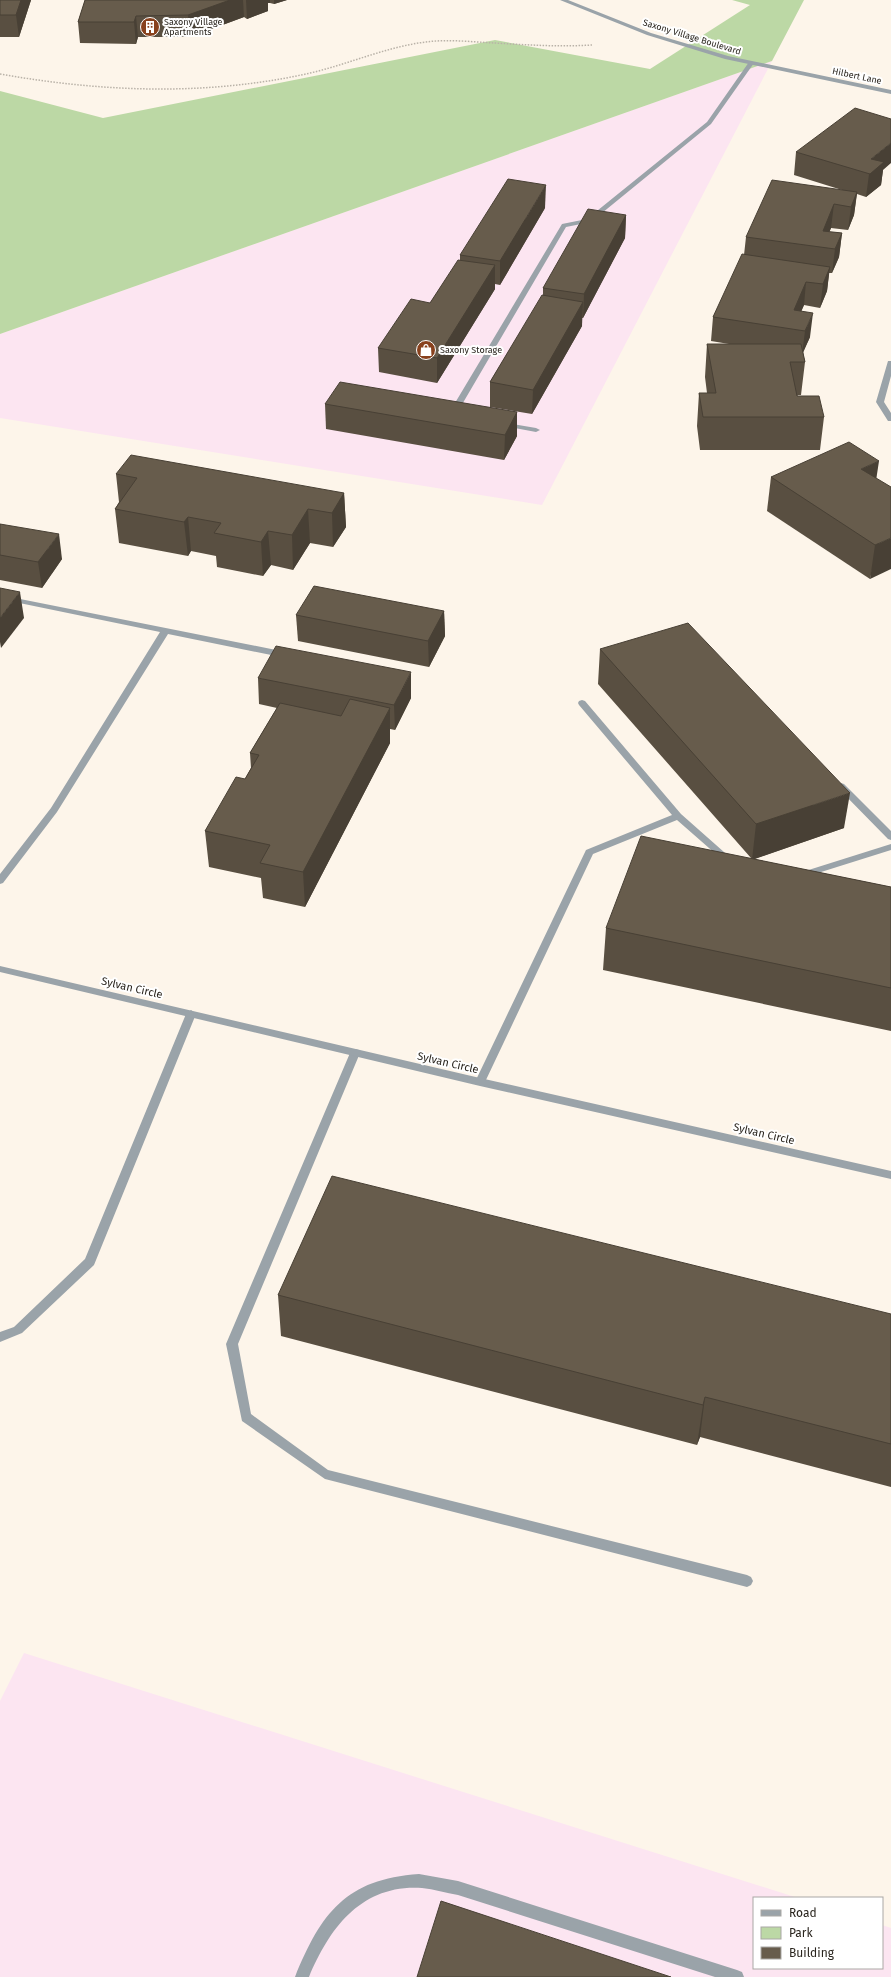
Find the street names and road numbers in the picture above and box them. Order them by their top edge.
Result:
street label: Saxony Village Boulevard [642,17,742,57]
street label: Hilbert Lane [831,66,883,86]
street label: Sylvan Circle [100,975,164,1001]
street label: Sylvan Circle [416,1050,480,1076]
street label: Sylvan Circle [732,1121,796,1147]

